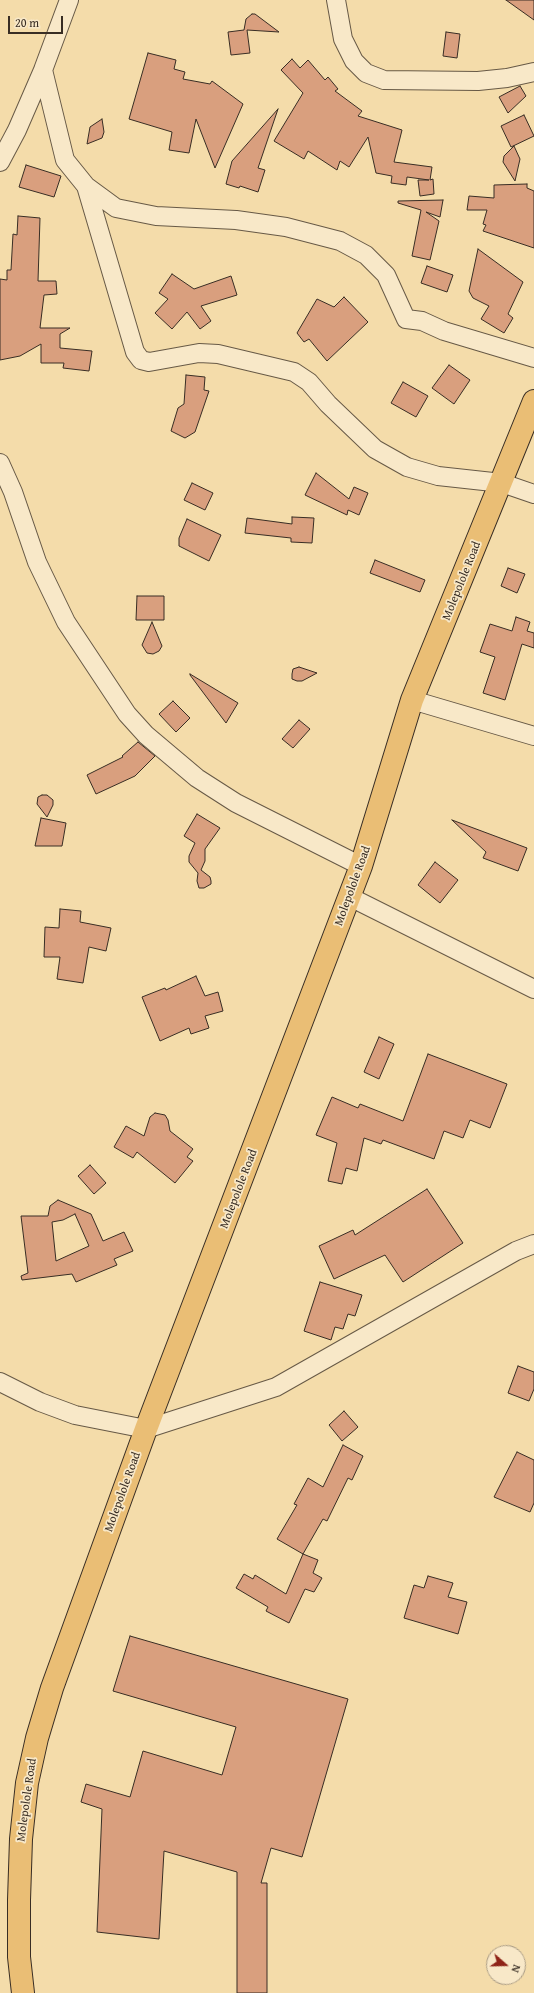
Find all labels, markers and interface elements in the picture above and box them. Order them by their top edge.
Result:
scale bar [10,8,65,34]
text: 20 m [15,14,39,31]
street label: Molepolole Road [440,539,484,623]
street label: Molepolole Road [332,844,374,928]
street label: Molepolole Road [217,1147,261,1231]
street label: Molepolole Road [102,1450,144,1534]
street label: Molepolole Road [14,1758,40,1842]
north arrow [486,1945,526,1985]
text: N [508,1963,525,1975]

